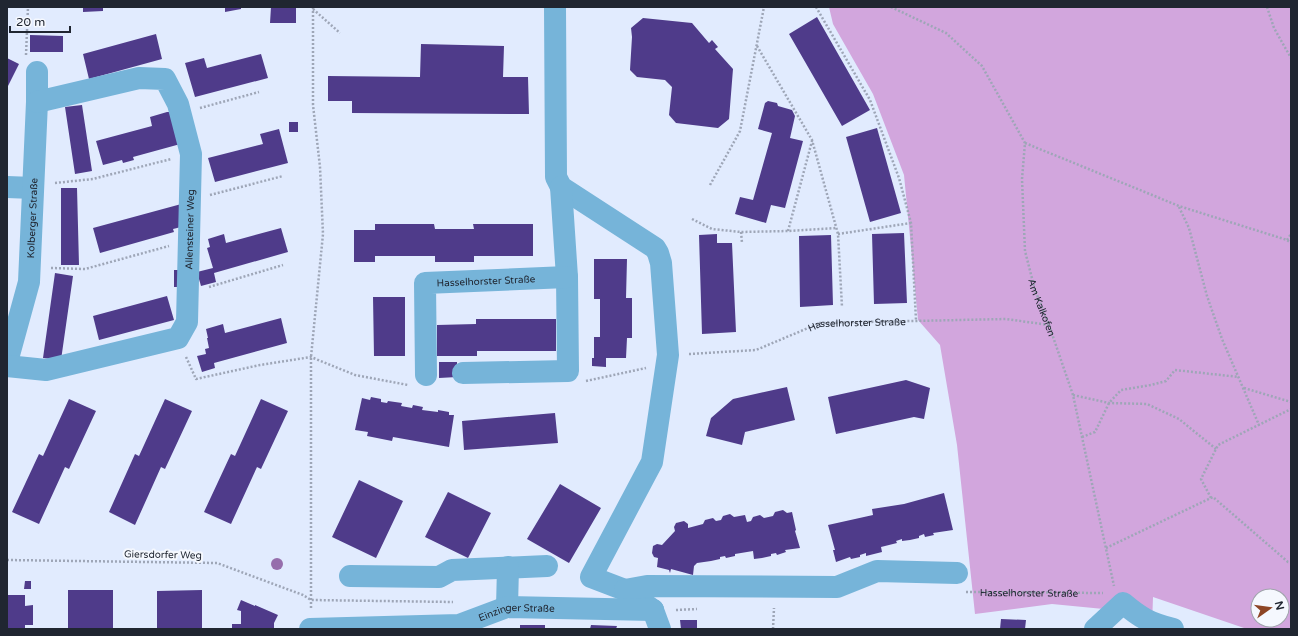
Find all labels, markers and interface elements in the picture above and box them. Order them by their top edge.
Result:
scale bar [10,8,70,34]
text: 20 m [16,15,45,29]
street label: Kolberger Straße [25,177,41,259]
street label: Allensteiner Weg [183,189,197,270]
street label: Hasselhorster Straße [436,273,536,290]
street label: Am Kalkofen [1025,277,1057,338]
street label: Hasselhorster Straße [806,316,906,334]
street label: Giersdorfer Weg [124,548,202,562]
street label: Hasselhorster Straße [980,587,1079,600]
north arrow [1250,588,1290,628]
text: N [1272,600,1287,612]
street label: Einzinger Straße [477,602,555,624]

